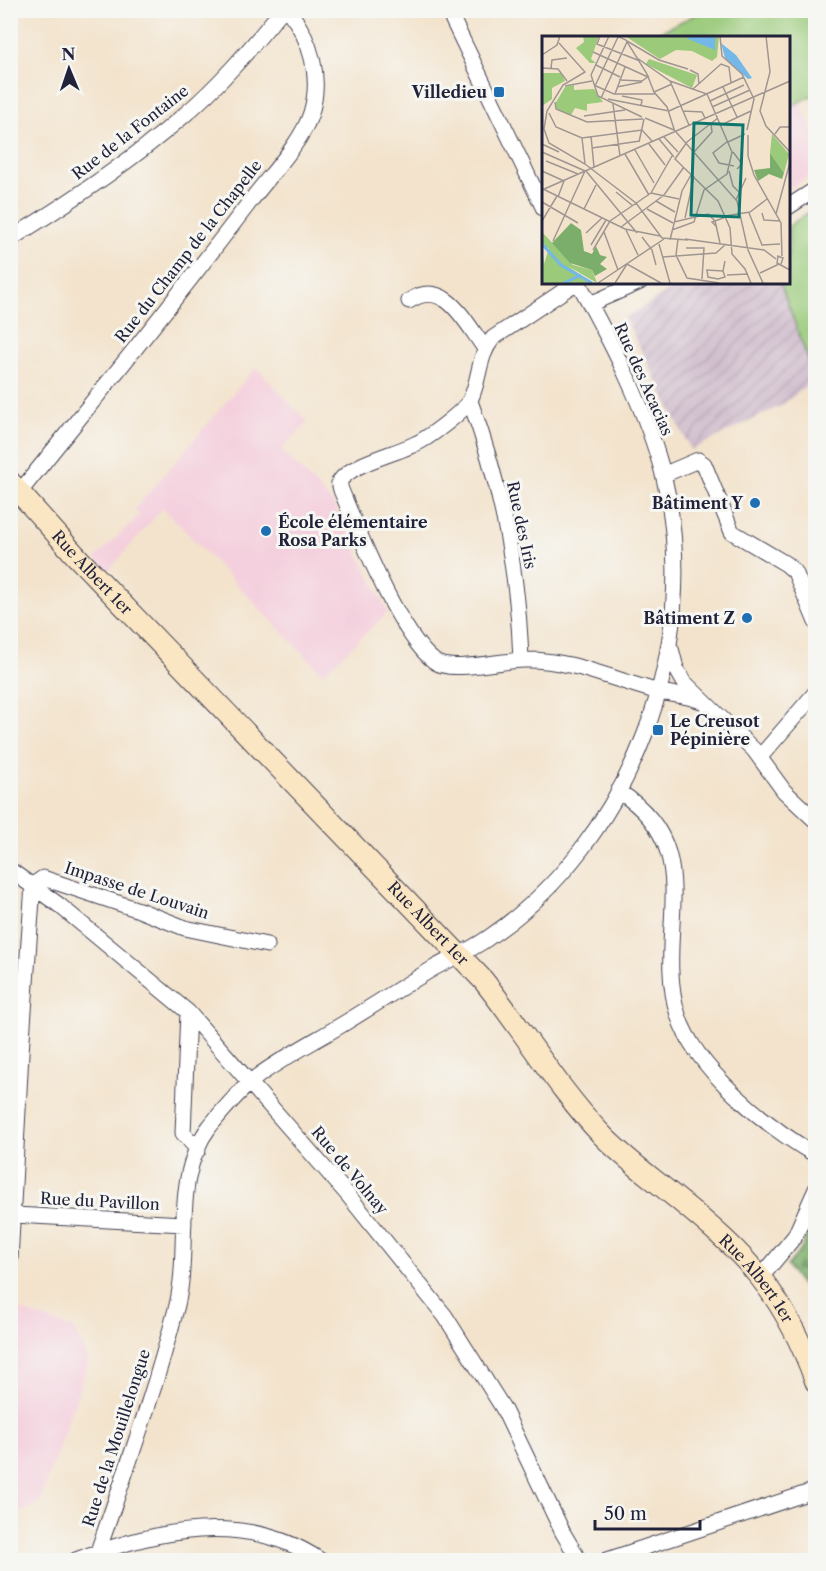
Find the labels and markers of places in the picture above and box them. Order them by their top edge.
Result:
place label: Villedieu [411,82,487,102]
marker: Villedieu [492,85,506,99]
place label: Bâtiment Y [652,493,744,513]
marker: Bâtiment Y [748,496,762,510]
place label: École élémentaire Rosa Parks [278,512,428,550]
marker: École élémentaire Rosa Parks [259,524,273,538]
place label: Bâtiment Z [643,608,735,628]
marker: Bâtiment Z [740,611,754,625]
place label: Le Creusot Pépinière [670,711,760,749]
marker: Le Creusot Pépinière [651,723,665,737]

